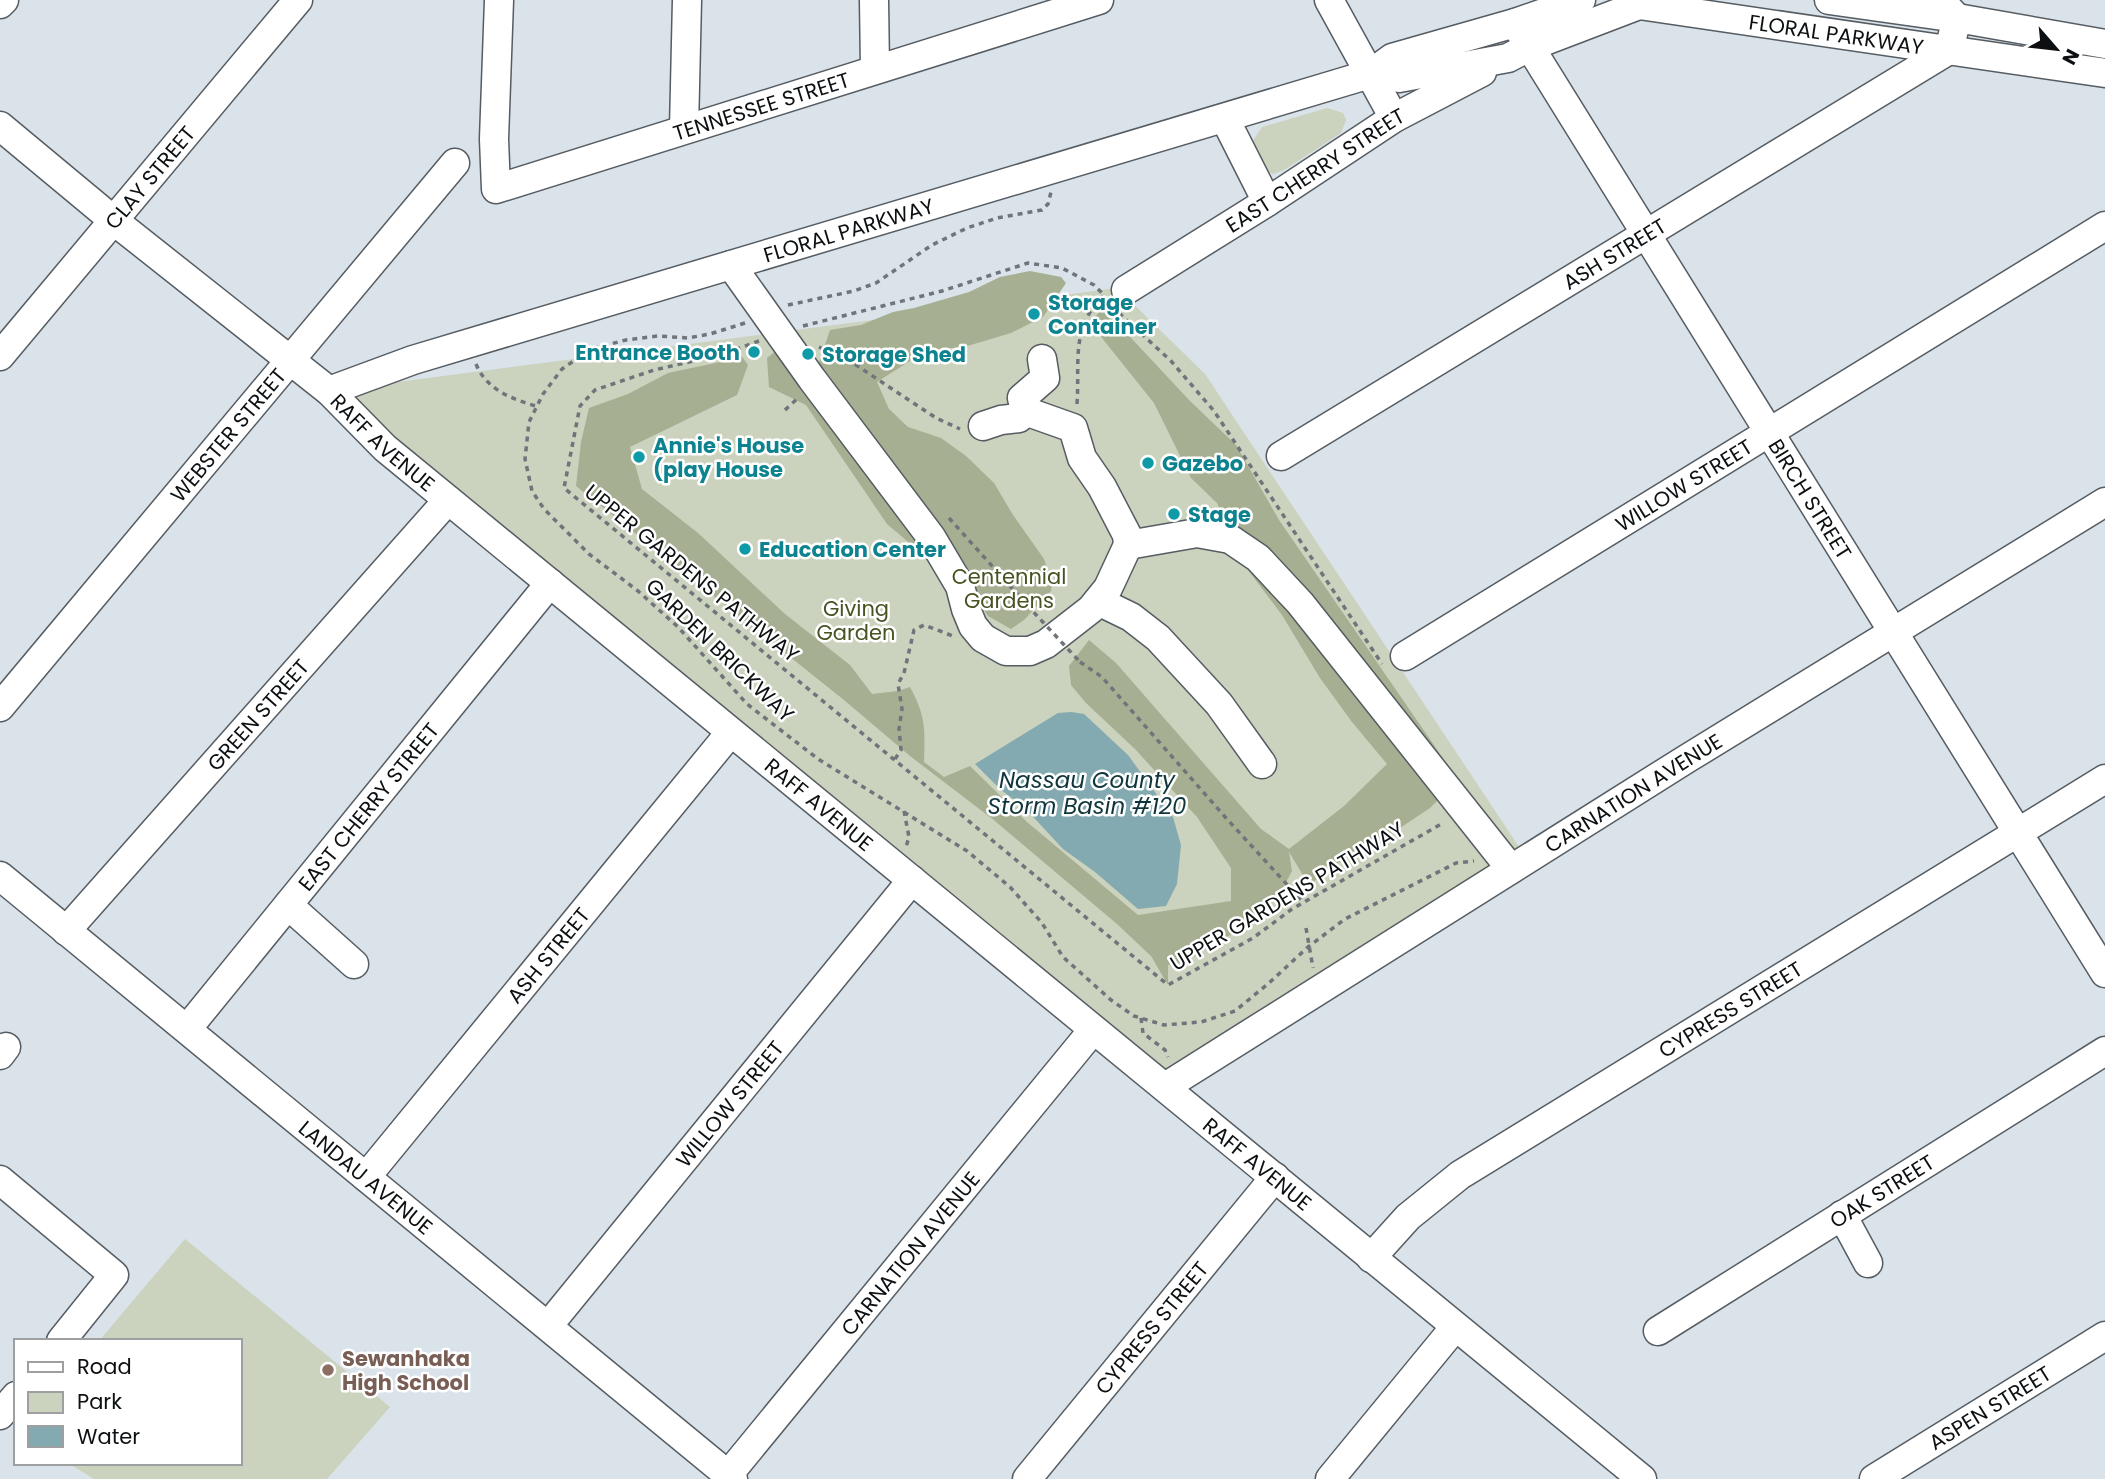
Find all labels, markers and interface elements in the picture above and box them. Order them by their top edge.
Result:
street label: FLORAL PARKWAY [1747,7,1926,61]
north arrow [2021,14,2091,84]
text: N [2055,44,2086,69]
street label: TENNESSEE STREET [669,65,853,147]
street label: EAST CHERRY STREET [1220,101,1409,239]
street label: CLAY STREET [98,119,201,235]
street label: FLORAL PARKWAY [760,191,937,269]
street label: ASH STREET [1557,211,1671,296]
place label: Storage Container [1048,288,1157,341]
marker: Storage Container [1026,306,1042,322]
place label: Entrance Booth [575,338,740,367]
place label: Storage Shed [822,340,966,369]
marker: Entrance Booth [746,344,762,360]
marker: Storage Shed [800,346,816,362]
street label: WEBSTER STREET [163,362,292,508]
street label: RAFF AVENUE [324,387,441,498]
place label: Annie's House (play House [653,431,804,484]
street label: WILLOW STREET [1610,432,1758,538]
street label: BIRCH STREET [1762,433,1859,564]
marker: Annie's House (play House [631,449,647,465]
place label: Gazebo [1162,449,1243,478]
marker: Gazebo [1140,455,1156,471]
street label: UPPER GARDENS PATHWAY [579,477,805,669]
place label: Stage [1188,500,1251,529]
marker: Stage [1166,506,1182,522]
place label: Education Center [759,535,946,564]
marker: Education Center [737,541,753,557]
park label: Centennial Gardens [952,562,1066,615]
street label: GARDEN BRICKWAY [640,572,800,728]
park label: Giving Garden [816,594,896,647]
street label: GREEN STREET [200,653,315,777]
street label: EAST CHERRY STREET [291,716,445,896]
street label: CARNATION AVENUE [1539,726,1727,859]
street label: RAFF AVENUE [759,751,880,857]
water label: Nassau County Storm Basin #120 [988,764,1186,822]
street label: UPPER GARDENS PATHWAY [1165,814,1409,978]
street label: ASH STREET [500,901,596,1009]
street label: CYPRESS STREET [1653,954,1808,1064]
street label: WILLOW STREET [669,1034,790,1173]
street label: RAFF AVENUE [1197,1110,1318,1217]
street label: LANDAU AVENUE [293,1113,439,1241]
street label: OAK STREET [1824,1147,1940,1235]
street label: CARNATION AVENUE [834,1165,986,1341]
street label: CYPRESS STREET [1088,1255,1215,1400]
legend [14,1339,242,1465]
place label: Sewanhaka High School [342,1344,470,1397]
text: Road [77,1352,132,1381]
street label: ASPEN STREET [1923,1358,2056,1456]
marker: Sewanhaka High School [320,1362,336,1378]
text: Park [77,1387,122,1416]
text: Water [77,1422,140,1451]

